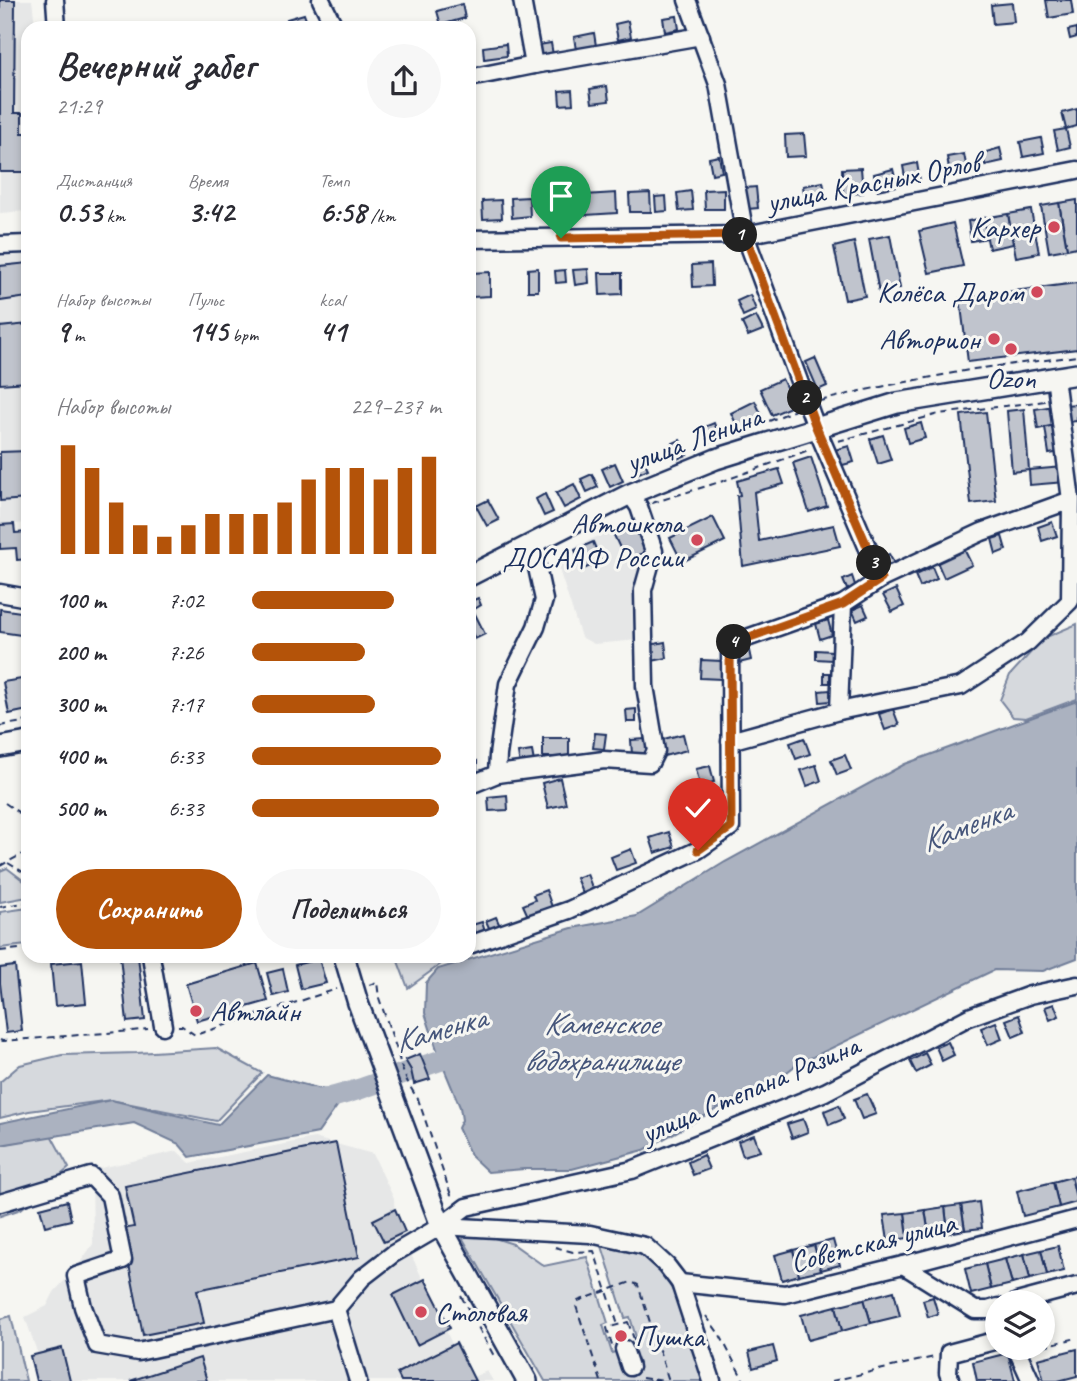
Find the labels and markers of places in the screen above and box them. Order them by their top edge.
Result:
pin [531,166,591,238]
place label: Кархер [970,208,1042,246]
pin: 1 [722,218,758,252]
marker: Кархер [1046,219,1062,235]
place label: Колёса Даром [877,273,1025,311]
marker: Колёса Даром [1029,284,1045,300]
place label: Авторион [879,320,982,358]
marker: Авторион [986,331,1002,347]
marker: Ozon [1003,341,1019,357]
place label: Ozon [986,359,1036,397]
pin: 2 [788,380,822,416]
place label: Автошкола ДОСААФ России [502,504,686,576]
marker: Автошкола ДОСААФ России [689,532,705,548]
pin: 3 [856,546,892,580]
pin: 4 [716,624,752,660]
pin [668,778,728,850]
place label: Автлайн [210,992,302,1030]
marker: Автлайн [188,1003,204,1019]
place label: Столовая [435,1293,528,1331]
marker: Столовая [413,1304,429,1320]
place label: Пушка [635,1317,706,1355]
marker: Пушка [613,1328,629,1344]

